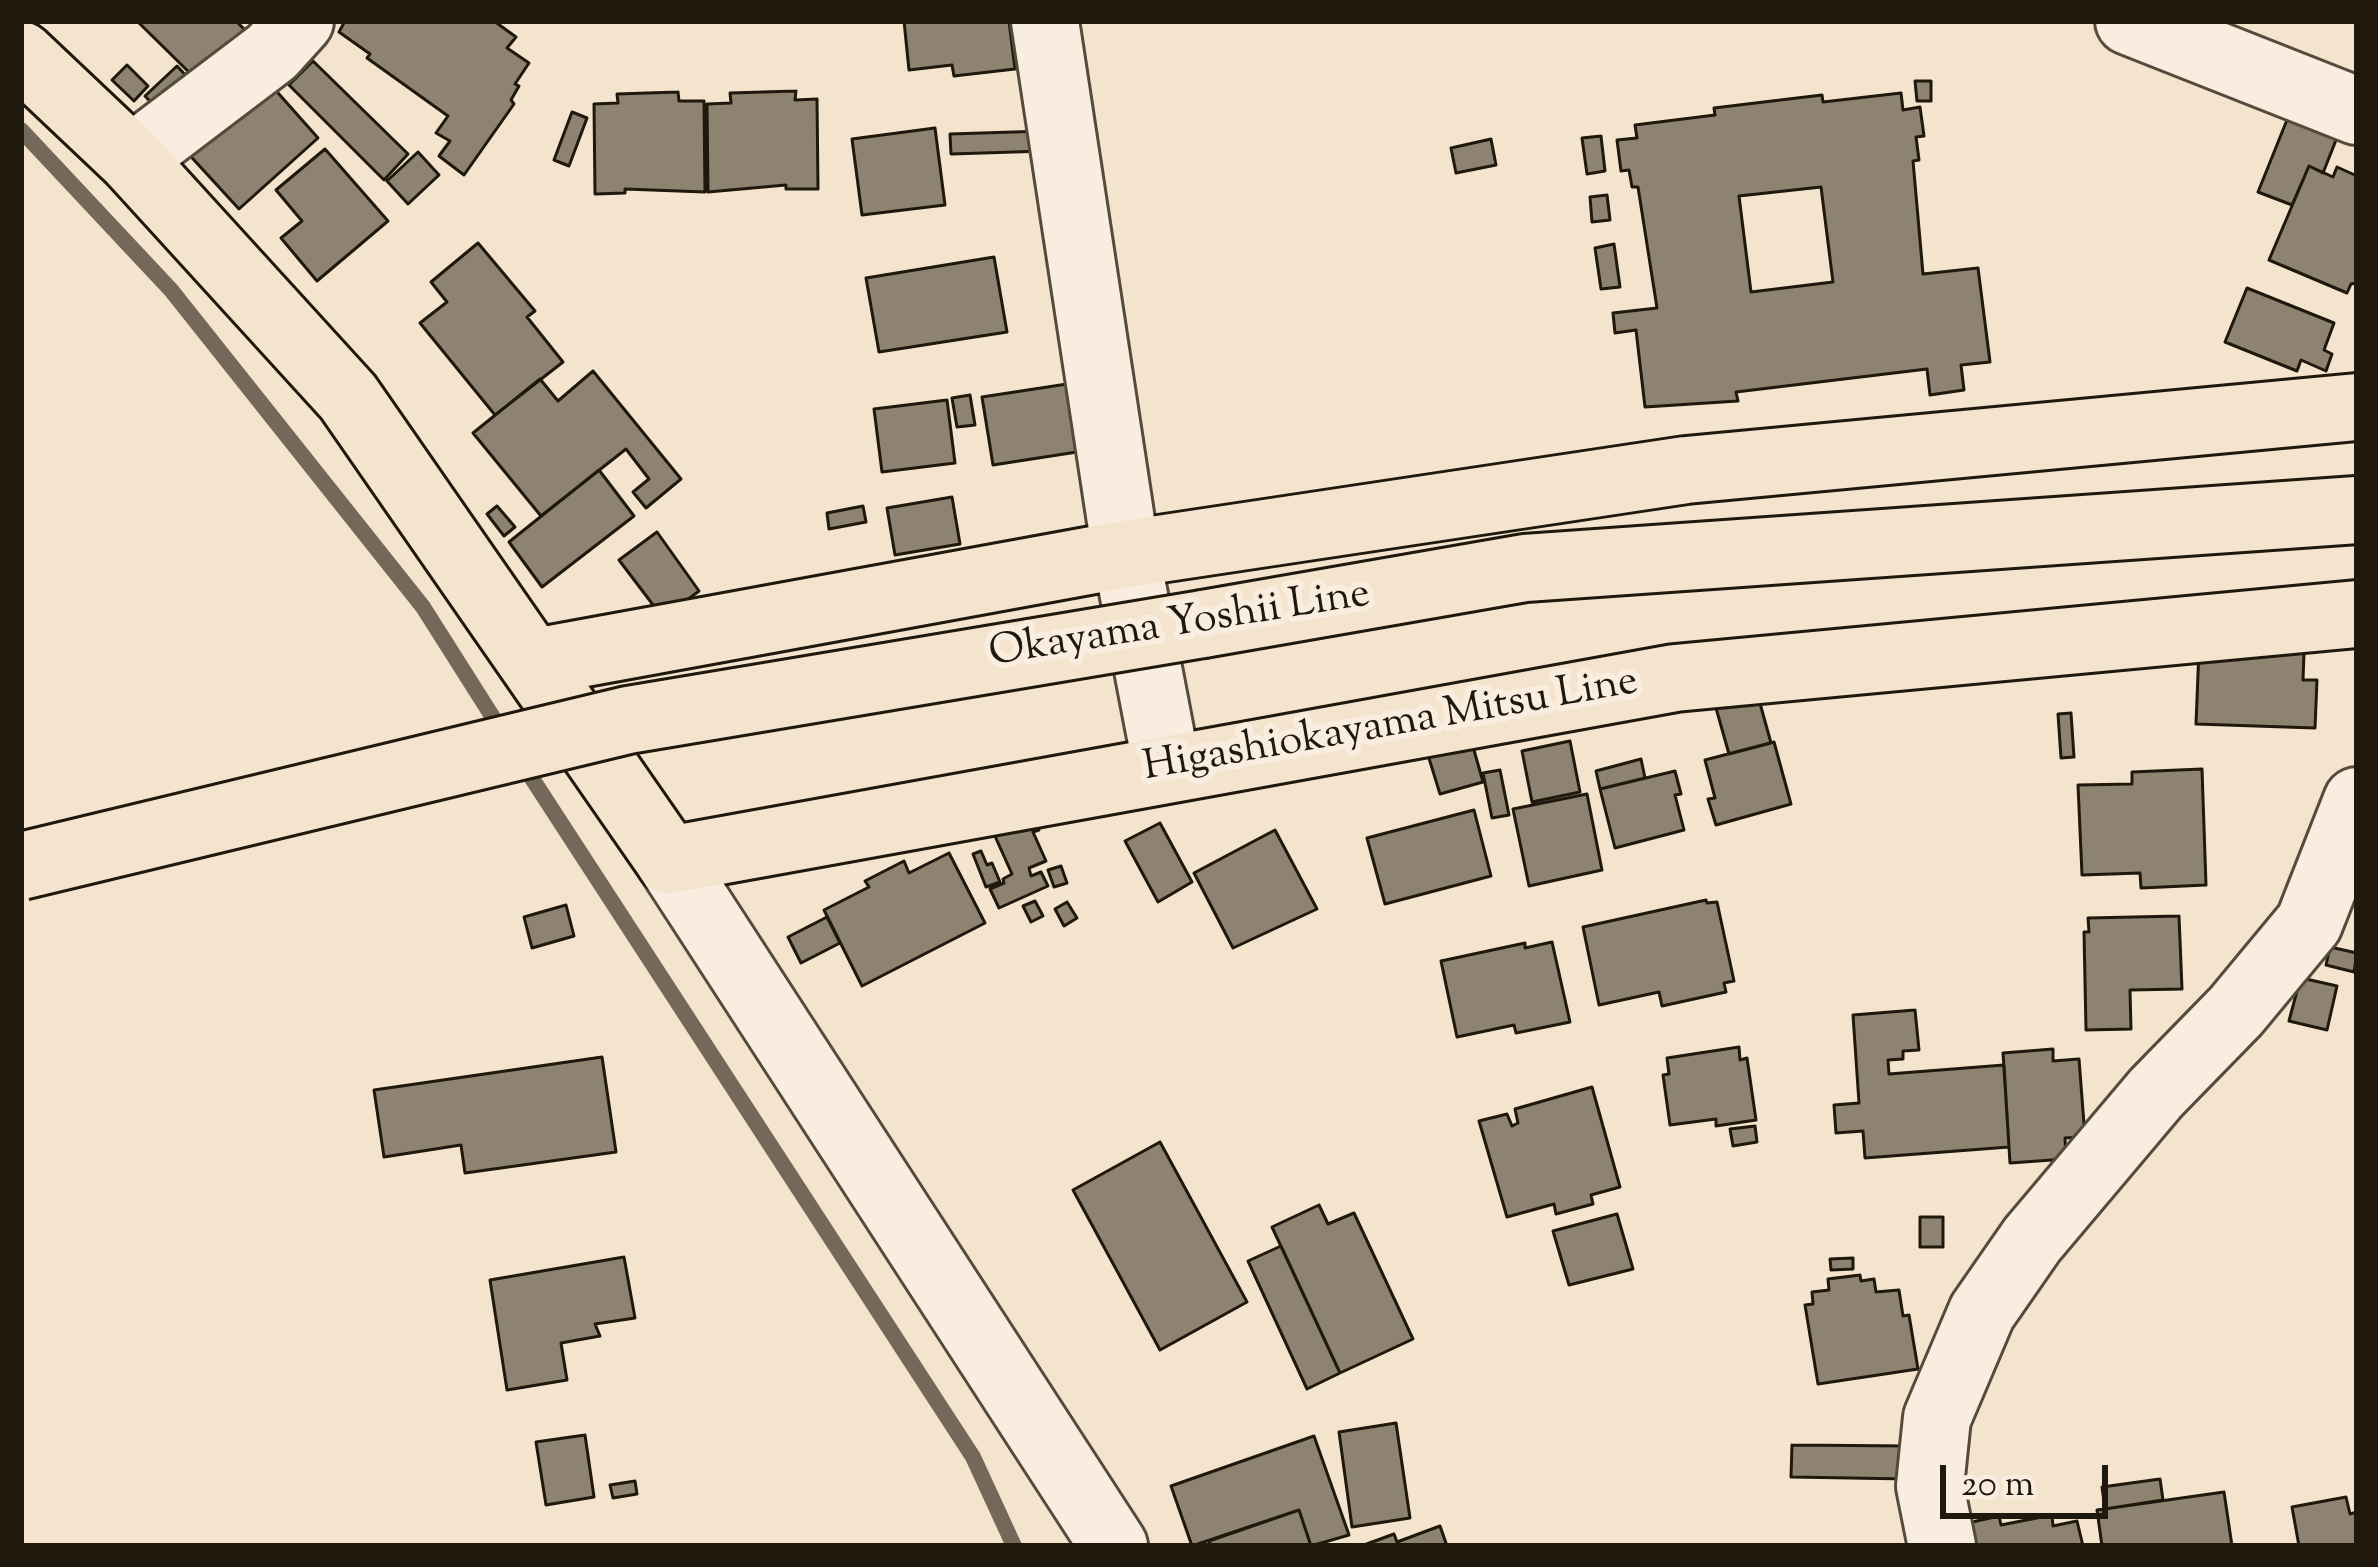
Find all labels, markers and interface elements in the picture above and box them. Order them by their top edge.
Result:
street label: Okayama Yoshii Line [986,572,1374,682]
street label: Higashiokayama Mitsu Line [1140,660,1642,796]
scale bar [1946,1441,2114,1515]
text: 20 m [1961,1460,2034,1512]

